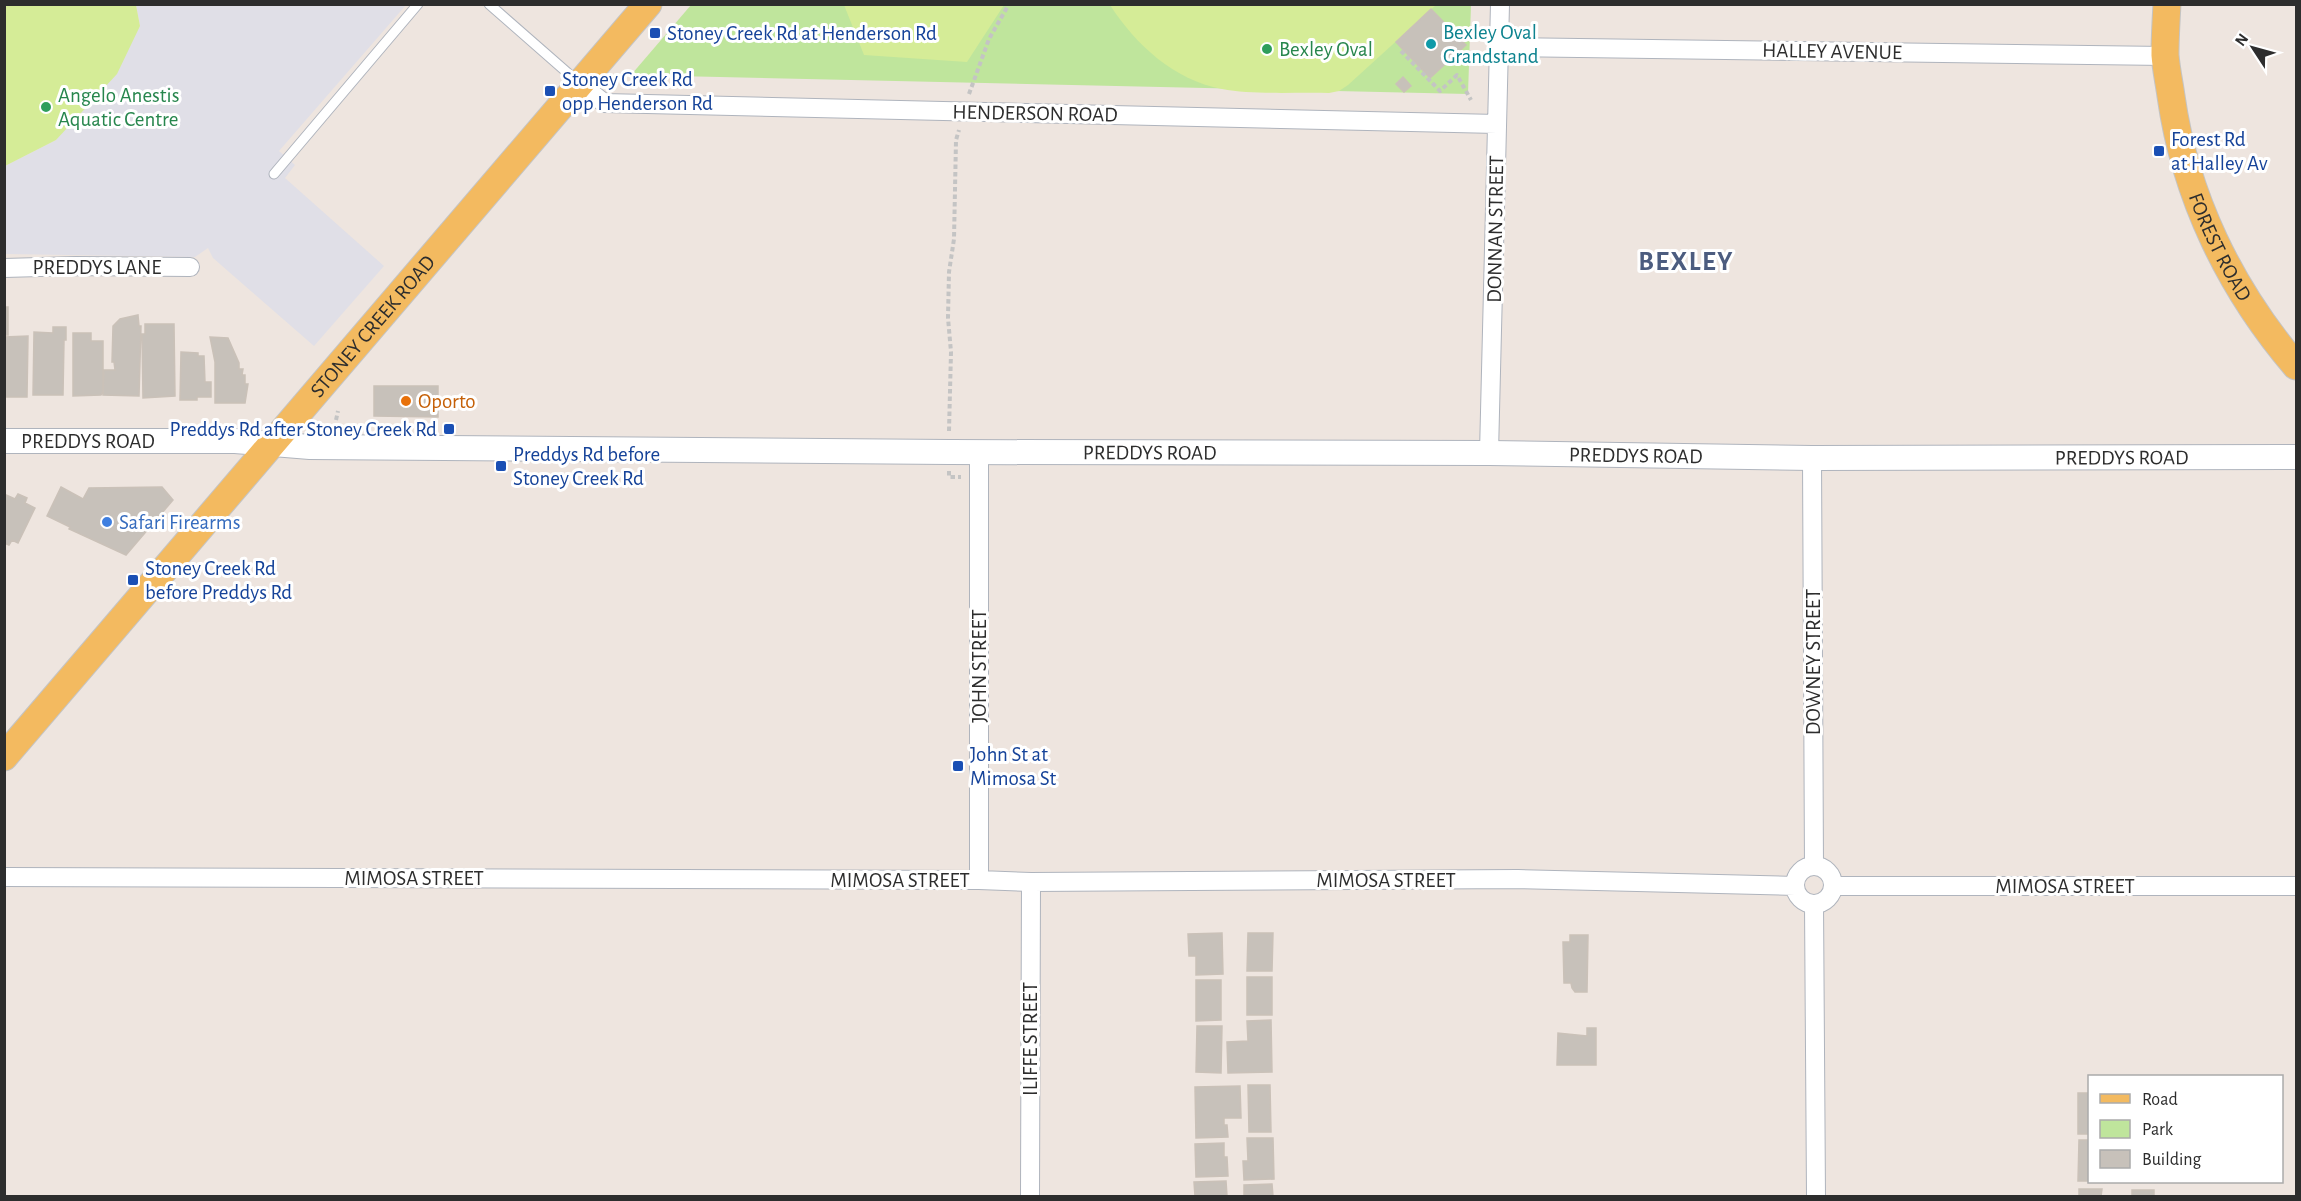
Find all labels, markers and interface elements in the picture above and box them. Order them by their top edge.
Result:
north arrow [2223,18,2283,78]
place label: Bexley Oval Grandstand [1443,22,1539,67]
place label: Stoney Creek Rd at Henderson Rd [667,23,937,44]
marker: Stoney Creek Rd at Henderson Rd [648,26,662,40]
text: N [2232,31,2251,49]
marker: Bexley Oval Grandstand [1424,37,1438,51]
place label: Bexley Oval [1279,39,1373,60]
street label: HALLEY AVENUE [1762,40,1902,63]
marker: Bexley Oval [1260,42,1274,56]
place label: Stoney Creek Rd opp Henderson Rd [562,69,713,114]
marker: Stoney Creek Rd opp Henderson Rd [543,84,557,98]
place label: Angelo Anestis Aquatic Centre [58,85,179,130]
marker: Angelo Anestis Aquatic Centre [39,100,53,114]
street label: HENDERSON ROAD [952,102,1118,125]
place label: Forest Rd at Halley Av [2171,129,2268,174]
marker: Forest Rd at Halley Av [2152,144,2166,158]
street label: DONNAN STREET [1484,155,1507,303]
street label: FOREST ROAD [2185,190,2255,305]
district label: BEXLEY [1638,248,1734,275]
street label: STONEY CREEK ROAD [307,251,439,401]
street label: PREDDYS LANE [33,257,161,278]
place label: Oporto [418,391,476,412]
marker: Oporto [399,394,413,408]
place label: Preddys Rd after Stoney Creek Rd [170,419,437,440]
marker: Preddys Rd after Stoney Creek Rd [442,422,456,436]
street label: PREDDYS ROAD [21,431,155,452]
street label: PREDDYS ROAD [1083,442,1217,463]
place label: Preddys Rd before Stoney Creek Rd [513,444,660,489]
street label: PREDDYS ROAD [1569,444,1703,467]
street label: PREDDYS ROAD [2055,447,2189,468]
marker: Preddys Rd before Stoney Creek Rd [494,459,508,473]
place label: Safari Firearms [119,512,240,533]
marker: Safari Firearms [100,515,114,529]
place label: Stoney Creek Rd before Preddys Rd [145,558,292,603]
marker: Stoney Creek Rd before Preddys Rd [126,573,140,587]
street label: DOWNEY STREET [1803,589,1824,735]
street label: JOHN STREET [969,609,990,723]
place label: John St at Mimosa St [970,744,1057,789]
marker: John St at Mimosa St [951,759,965,773]
street label: MIMOSA STREET [344,868,484,889]
street label: MIMOSA STREET [830,870,970,891]
street label: MIMOSA STREET [1316,870,1456,891]
street label: MIMOSA STREET [1995,876,2135,897]
street label: ILIFFE STREET [1020,982,1041,1096]
legend [2088,1075,2283,1183]
text: Road [2142,1091,2178,1109]
text: Park [2142,1121,2174,1139]
text: Building [2142,1151,2202,1169]

